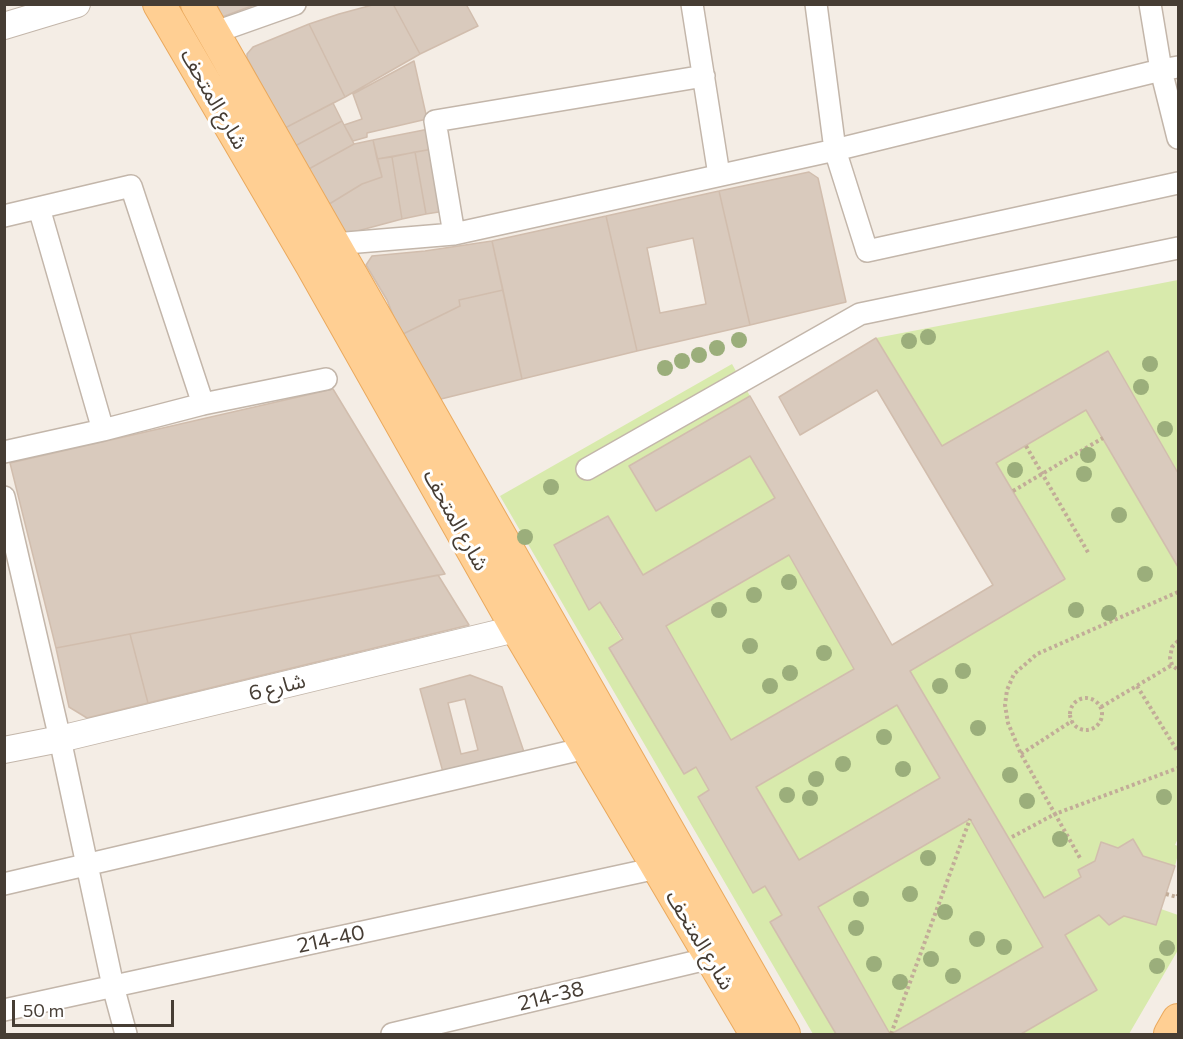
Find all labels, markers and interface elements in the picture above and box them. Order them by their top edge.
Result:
street label: شارع المتحف [175,44,253,154]
street label: شارع المتحف [418,465,494,575]
street label: شارع 6 [246,668,308,706]
street label: شارع المتحف [660,886,740,994]
street label: 214-40 [295,920,367,958]
street label: 214-38 [516,976,586,1016]
scale bar [15,988,177,1026]
text: 50 m [23,999,64,1021]

